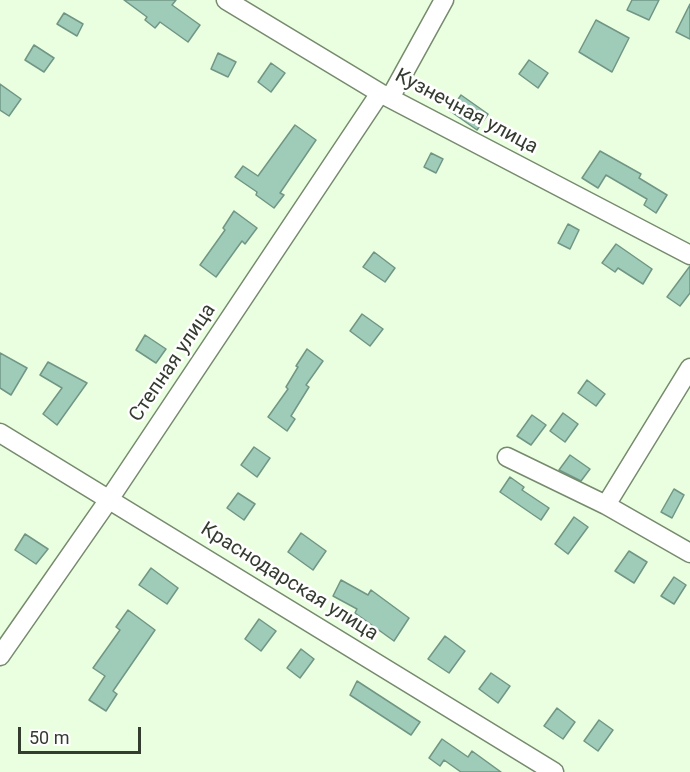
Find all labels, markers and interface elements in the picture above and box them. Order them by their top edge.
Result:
street label: Кузнечная улица [390,64,542,160]
street label: Степная улица [125,299,221,427]
street label: Краснодарская улица [196,518,382,646]
scale bar [21,715,144,753]
text: 50 m [29,727,69,748]

